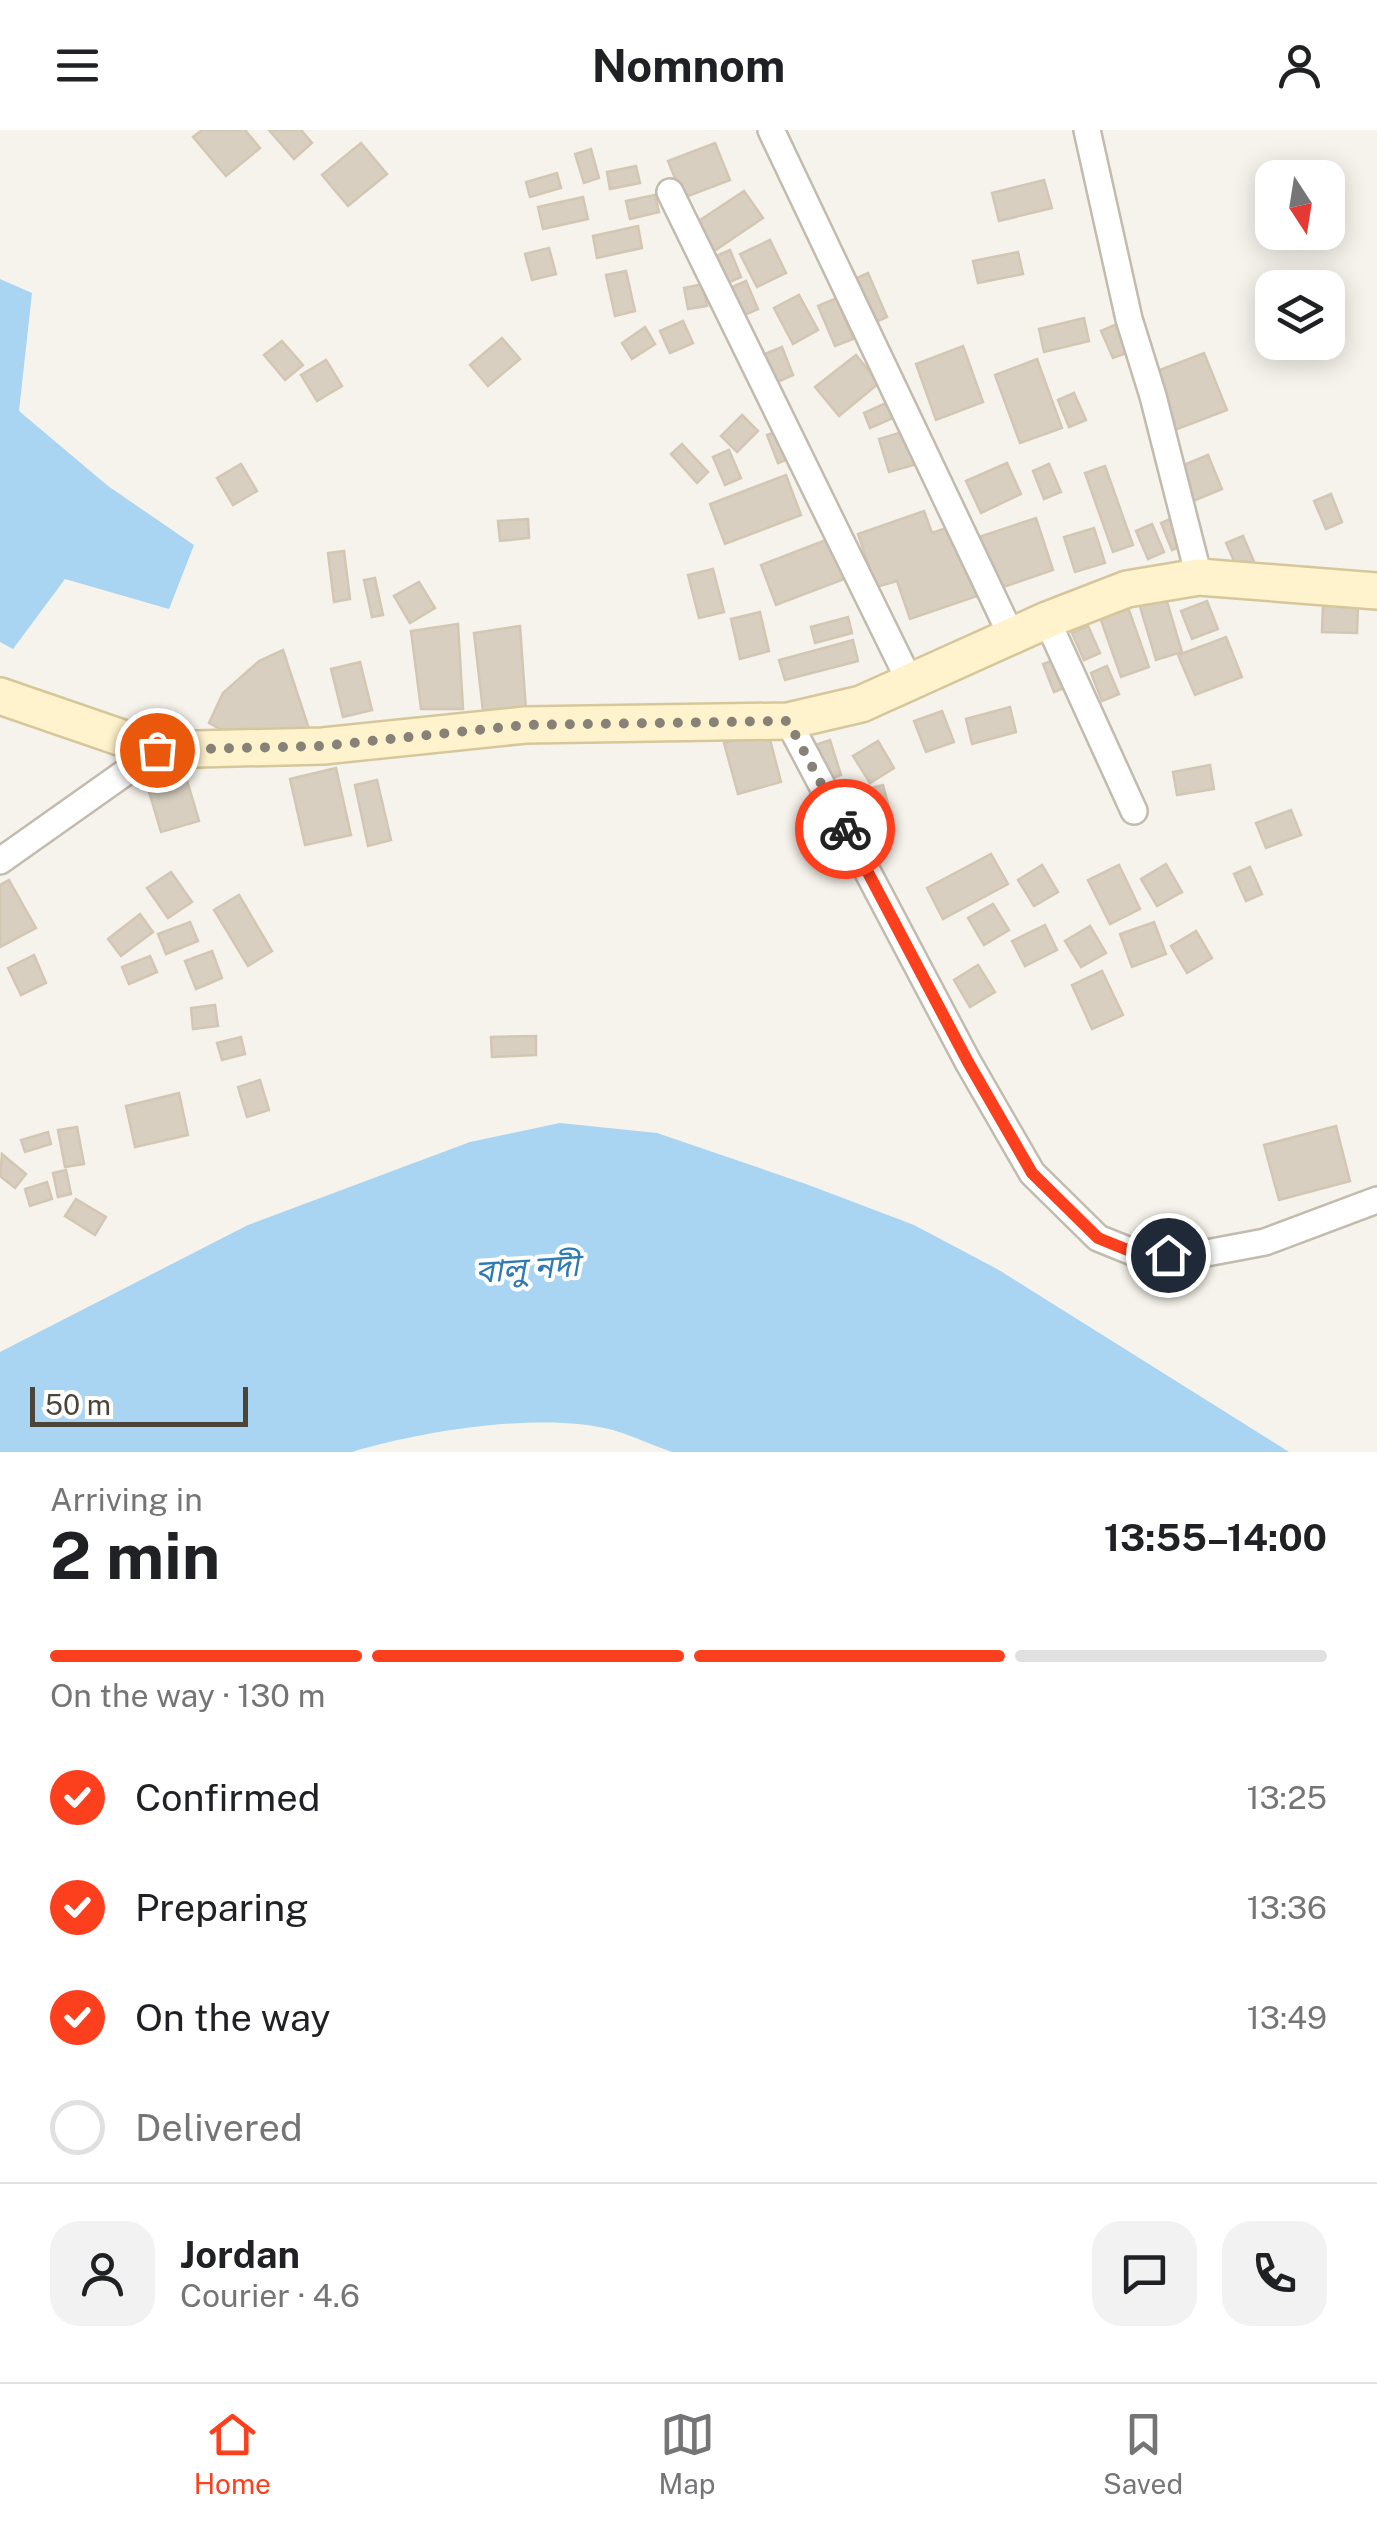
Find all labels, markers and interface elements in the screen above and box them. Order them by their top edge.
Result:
icon: menu [50,38,105,93]
icon: person [1272,38,1327,93]
text: Nomnom [592,39,785,92]
north arrow [1255,160,1345,250]
map controls [1255,160,1345,360]
button: layers [1255,270,1345,360]
pin [115,708,200,793]
icon: bag [130,723,185,778]
courier [795,779,895,879]
icon: bike [818,802,873,857]
pin [1126,1213,1211,1298]
icon: home [1141,1228,1196,1283]
water label: বালু নদী [474,1246,586,1291]
scale bar [30,1382,248,1426]
text: 50 m [45,1388,111,1421]
text: Arriving in [50,1481,203,1518]
text: 13:55–14:00 [1104,1515,1327,1560]
text: 2 min [50,1517,220,1594]
text: On the way · 130 m [50,1677,325,1714]
icon: check [50,1770,105,1825]
text: Confirmed [135,1775,320,1820]
text: 13:25 [1246,1779,1327,1816]
icon: check [50,1880,105,1935]
text: Preparing [135,1885,309,1930]
text: 13:36 [1247,1889,1327,1926]
icon: check [50,1990,105,2045]
text: On the way [135,1995,331,2040]
text: 13:49 [1247,1999,1327,2036]
text: Delivered [135,2105,303,2150]
button: person [50,2221,155,2326]
button: chat [1092,2221,1197,2326]
button: phone [1222,2221,1327,2326]
text: Jordan [180,2232,300,2277]
text: Courier · 4.6 [180,2277,360,2314]
tab: Home [194,2407,271,2500]
tab: Map [659,2407,715,2500]
tab: Saved [1103,2407,1183,2500]

